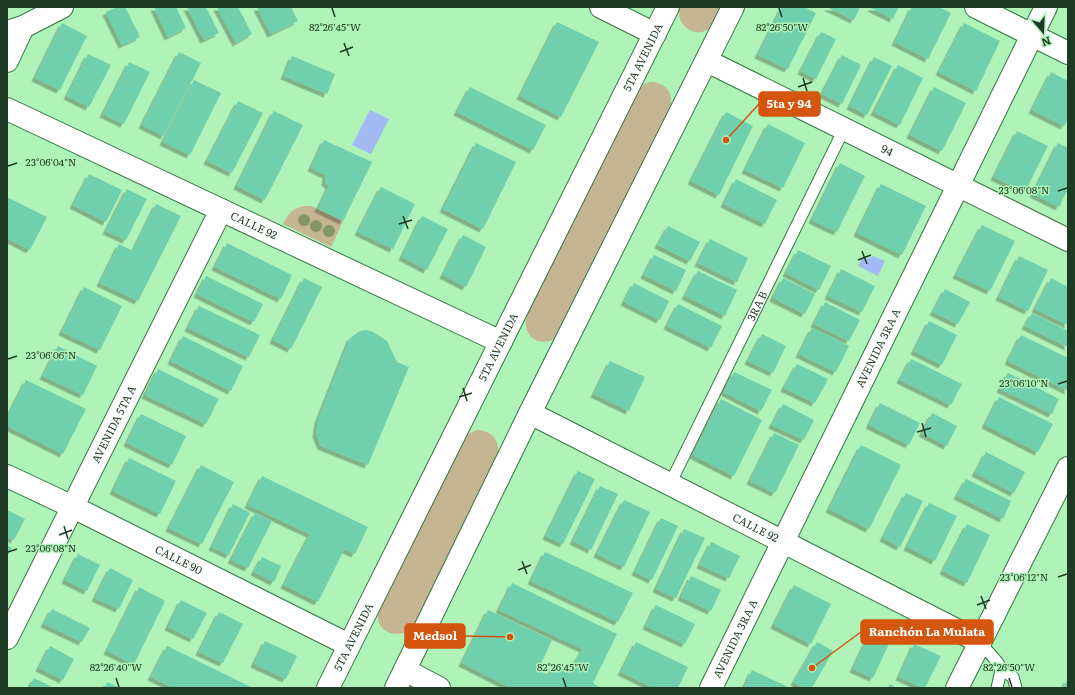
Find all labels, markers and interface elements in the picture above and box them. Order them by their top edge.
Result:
north arrow [1023,12,1063,52]
text: 82°26'45"W [309,19,361,34]
text: 82°26'50"W [756,19,808,34]
street label: 5TA AVENIDA [618,20,666,94]
text: N [1040,33,1054,51]
callout: 5ta y 94 [759,92,820,116]
text: 5ta y 94 [767,94,812,112]
street label: 94 [879,140,896,159]
text: 23°06'04"N [26,154,76,169]
text: 23°06'08"N [999,182,1049,197]
street label: CALLE 92 [228,207,281,243]
street label: 3RA B [742,288,770,323]
street label: AVENIDA 3RA A [851,305,904,390]
street label: 5TA AVENIDA [473,310,521,384]
text: 23°06'06"N [26,347,76,362]
text: 23°06'10"N [999,375,1049,390]
street label: AVENIDA 5TA A [87,382,139,465]
street label: CALLE 92 [730,508,782,546]
text: 23°06'08"N [26,540,76,555]
street label: CALLE 90 [153,540,205,577]
text: 23°06'12"N [1000,569,1048,584]
street label: AVENIDA 3RA A [708,596,761,680]
street label: 5TA AVENIDA [329,600,376,674]
callout: Ranchón La Mulata [861,620,993,644]
text: Ranchón La Mulata [869,622,985,640]
callout: Medsol [405,624,465,648]
text: Medsol [413,626,458,644]
text: 82°26'40"W [90,659,142,674]
text: 82°26'45"W [537,659,589,674]
text: 82°26'50"W [983,659,1035,674]

